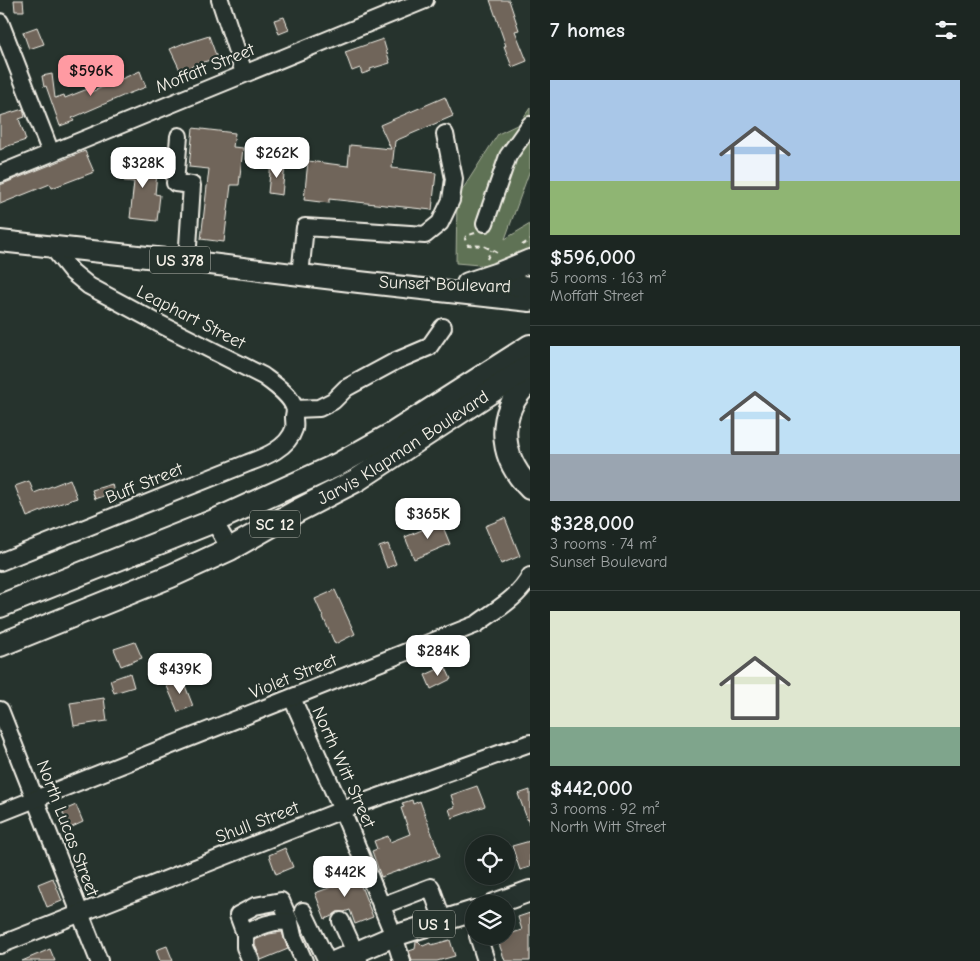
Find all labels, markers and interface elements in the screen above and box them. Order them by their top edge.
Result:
icon: filters [932,16,960,44]
text: 7 homes [550,18,625,42]
street label: Moffatt Street [153,39,259,98]
pin: $596K [56,54,126,97]
text: $596K [69,62,113,80]
icon: home [710,113,800,203]
pin: $262K [242,136,312,179]
text: $262K [256,144,298,162]
pin: $328K [108,146,178,189]
text: $328K [122,154,164,172]
text: $596,000 [550,245,636,269]
road number: US 378 [150,246,210,274]
text: 5 rooms · 163 m² [550,269,666,287]
street label: Sunset Boulevard [379,272,511,297]
street label: Leaphart Street [133,281,249,354]
text: Moffatt Street [550,287,643,305]
icon: home [710,378,800,468]
street label: Jarvis Klapman Boulevard [314,386,493,510]
street label: Buff Street [102,458,187,508]
pin: $365K [393,498,463,540]
text: $365K [406,505,450,523]
road number: SC 12 [250,510,300,538]
text: $328,000 [550,511,634,535]
text: 3 rooms · 74 m² [550,535,656,553]
text: Sunset Boulevard [550,553,667,571]
pin: $284K [403,634,473,677]
text: $284K [417,642,459,660]
icon: home [710,643,800,733]
street label: Violet Street [246,649,341,704]
pin: $439K [145,652,215,695]
text: $439K [159,660,201,678]
street label: North Witt Street [307,703,380,832]
street label: North Lucas Street [32,757,103,900]
text: $442,000 [550,776,633,800]
street label: Shull Street [212,797,303,848]
text: 3 rooms · 92 m² [550,800,659,818]
text: North Witt Street [550,818,666,836]
map controls [465,835,515,945]
button: locate [465,835,515,885]
pin: $442K [310,856,380,898]
text: $442K [324,863,366,881]
button: layers [465,895,515,945]
road number: US 1 [413,911,455,938]

